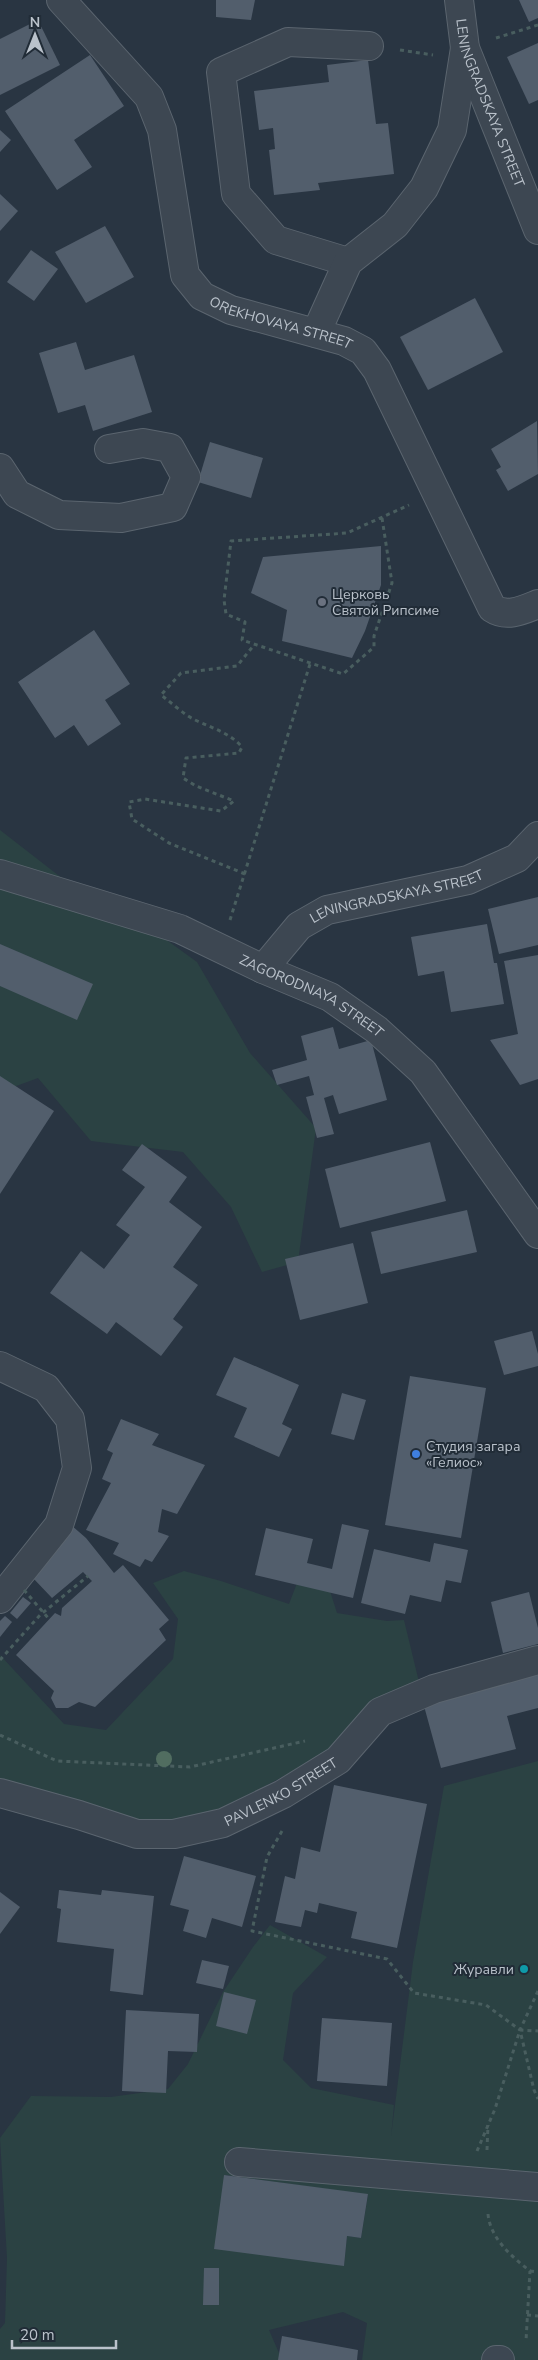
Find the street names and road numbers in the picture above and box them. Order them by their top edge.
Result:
street label: LENINGRADSKAYA STREET [452,17,529,190]
street label: OREKHOVAYA STREET [206,292,357,354]
street label: LENINGRADSKAYA STREET [306,865,487,927]
street label: ZAGORODNAYA STREET [236,950,388,1042]
street label: PAVLENKO STREET [221,1753,342,1831]

